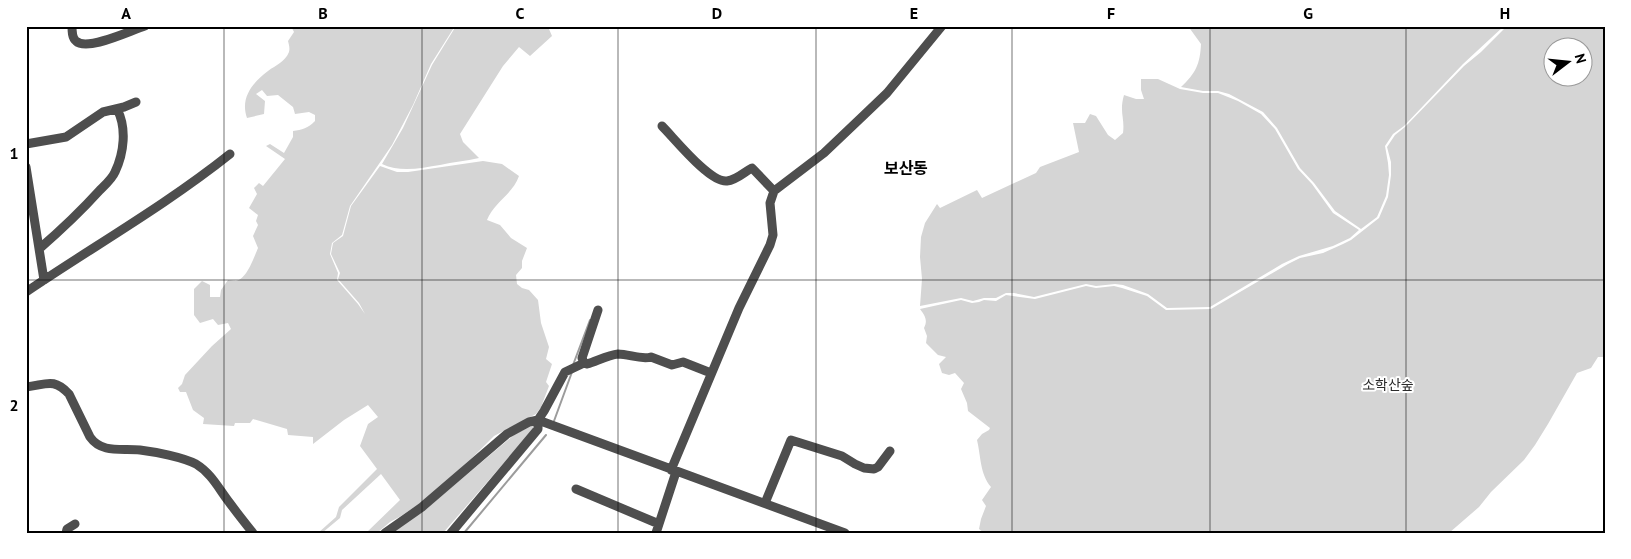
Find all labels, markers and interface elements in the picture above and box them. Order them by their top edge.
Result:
text: A [121,3,131,23]
text: B [318,3,328,23]
text: C [516,3,525,23]
text: D [712,3,722,23]
text: E [910,3,918,23]
text: F [1107,3,1115,23]
text: G [1303,3,1313,23]
text: H [1500,3,1510,23]
north arrow [1544,38,1594,88]
text: N [1571,52,1590,65]
text: 1 [9,143,19,163]
district label: 보산동 [884,158,928,178]
park label: 소학산숲 [1362,376,1414,394]
text: 2 [9,395,19,415]

